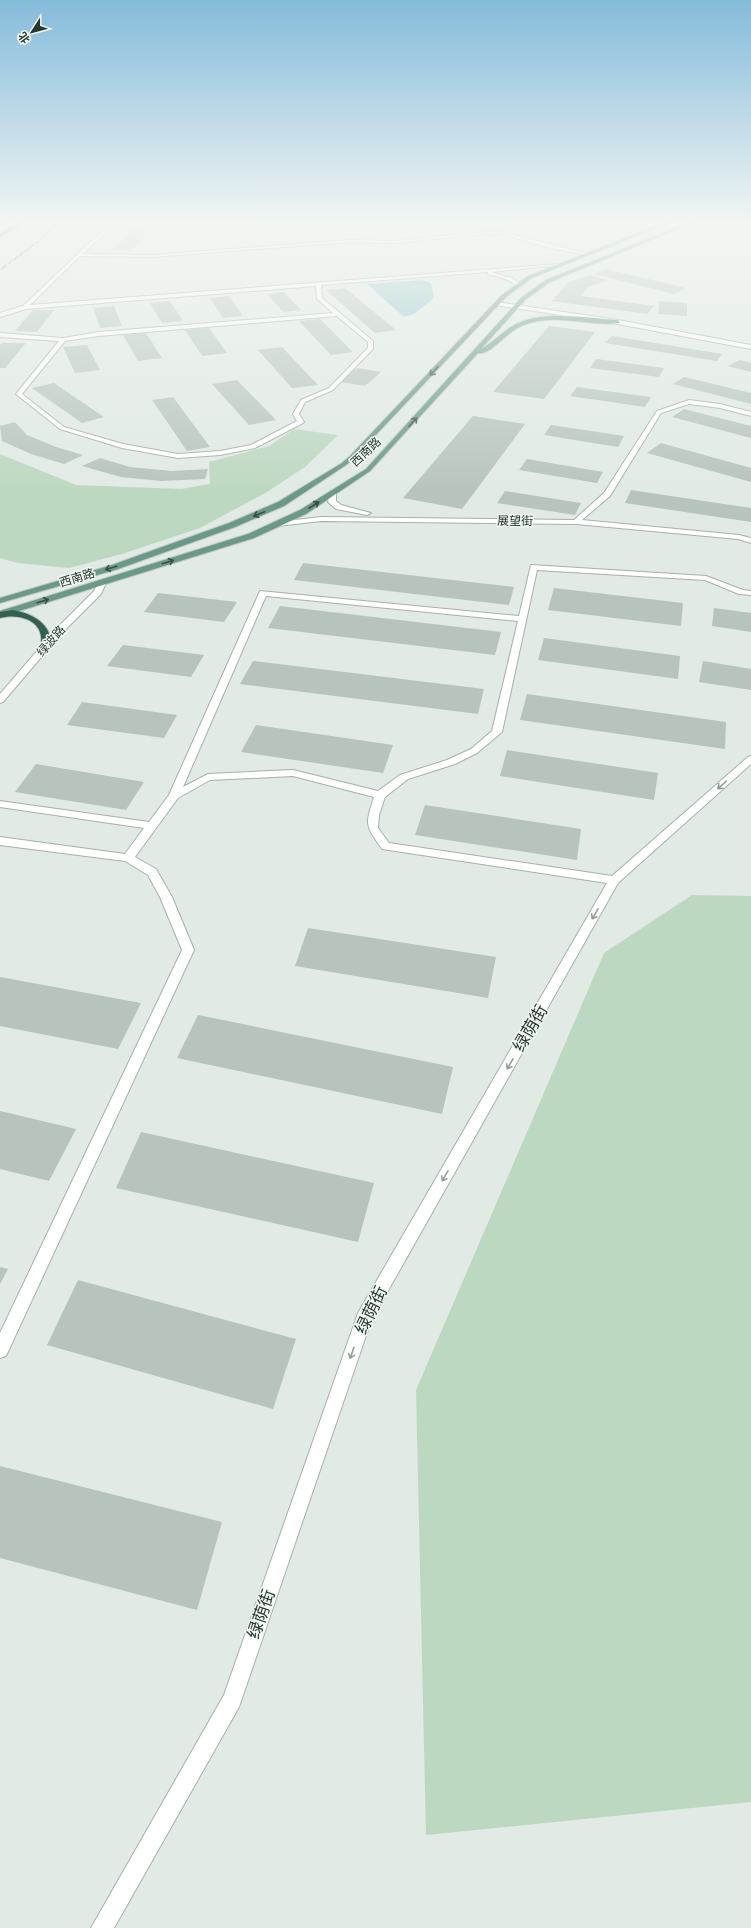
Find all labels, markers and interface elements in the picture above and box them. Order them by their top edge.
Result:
north arrow [12,12,52,52]
text: 北 [15,29,33,46]
one-way arrow [429,366,439,376]
one-way arrow [408,417,417,427]
street label: 西南路 [347,434,384,469]
one-way arrow [308,501,319,509]
one-way arrow [254,510,266,518]
street label: 展望街 [497,513,533,528]
one-way arrow [161,558,173,566]
street label: 西南路 [57,565,96,590]
one-way arrow [105,565,118,572]
one-way arrow [37,597,50,604]
street label: 绿波路 [33,622,68,659]
one-way arrow [717,780,727,789]
one-way arrow [590,908,598,920]
street label: 绿荫街 [509,1001,551,1055]
one-way arrow [505,1057,513,1069]
one-way arrow [441,1170,449,1182]
street label: 绿荫街 [351,1283,391,1337]
one-way arrow [348,1346,355,1359]
street label: 绿荫街 [243,1587,279,1641]

